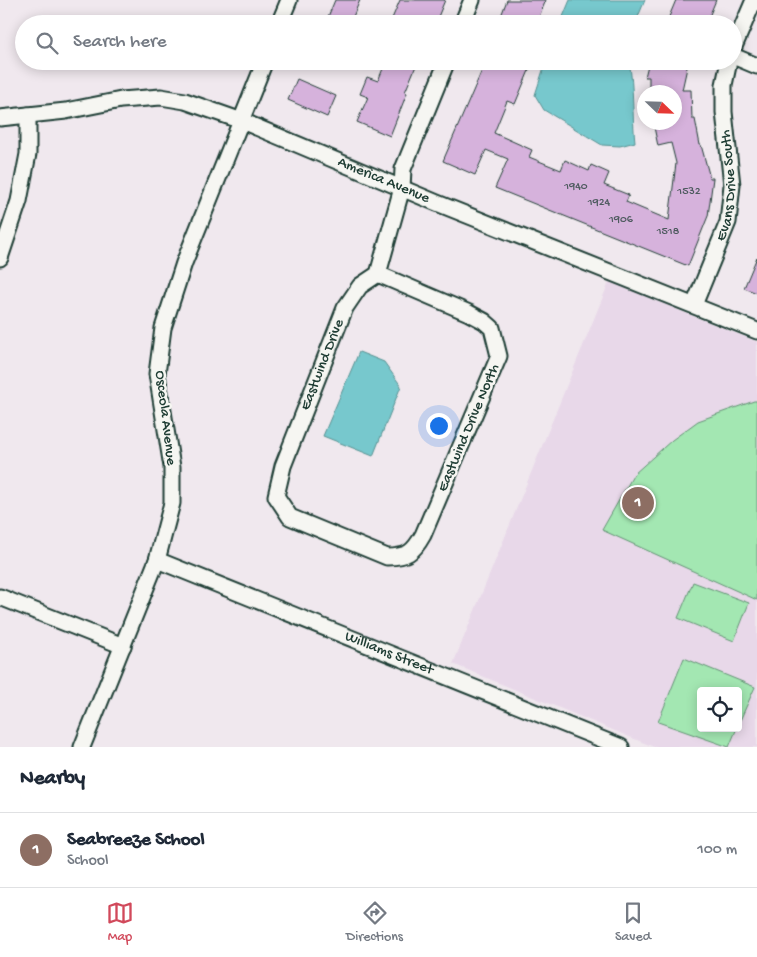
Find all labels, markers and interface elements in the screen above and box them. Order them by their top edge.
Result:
search box [15,15,742,70]
icon: search [33,29,61,57]
text: Search here [73,31,167,54]
north arrow [637,85,682,130]
street label: Evans Drive South [712,129,741,244]
street label: America Avenue [335,153,433,208]
house number: 1940 [563,180,588,194]
house number: 1532 [676,185,701,199]
house number: 1924 [587,196,611,210]
house number: 1906 [608,213,634,227]
house number: 1518 [656,225,680,239]
street label: Eastwind Drive [297,316,349,413]
street label: Eastwind Drive North [434,361,504,495]
street label: Osceola Avenue [150,370,180,467]
your location [426,413,452,439]
pin: 1 [622,484,654,522]
street label: Williams Street [342,628,438,680]
map controls [697,687,742,732]
button: locate [697,687,742,732]
text: Nearby [20,767,85,792]
text: Seabreeze School [67,829,205,852]
text: 1 [33,841,39,860]
text: 100 m [697,841,737,860]
text: School [67,852,109,871]
tab: Map [106,899,134,946]
tab: Directions [346,899,403,946]
tab: Saved [615,899,651,946]

